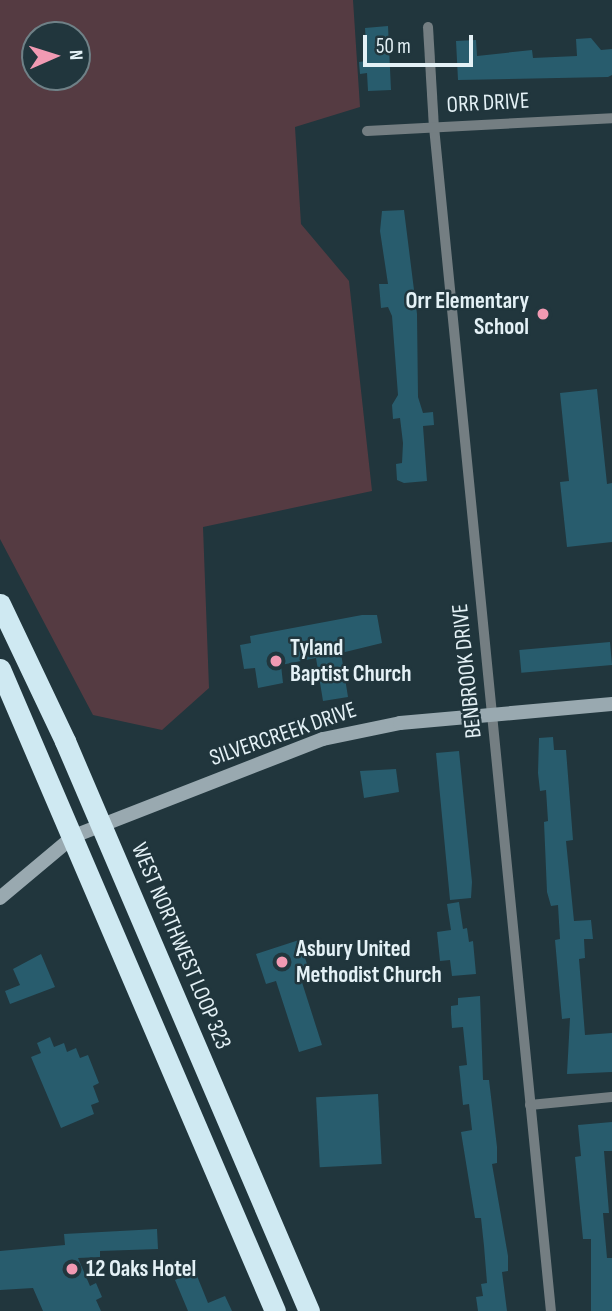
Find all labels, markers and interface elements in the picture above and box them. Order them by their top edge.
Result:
north arrow [21,21,91,91]
scale bar [367,21,477,65]
text: 50 m [376,34,411,59]
text: N [64,49,87,61]
street label: ORR DRIVE [446,87,530,119]
place label: Orr Elementary School [405,287,529,341]
marker: Orr Elementary School [535,306,551,322]
street label: BENBROOK DRIVE [446,602,488,740]
place label: Tyland Baptist Church [290,634,412,688]
marker: Tyland Baptist Church [268,653,284,669]
street label: SILVERCREEK DRIVE [206,696,360,772]
street label: WEST NORTHWEST LOOP 323 [125,839,237,1053]
place label: Asbury United Methodist Church [296,935,442,989]
marker: Asbury United Methodist Church [274,954,290,970]
place label: 12 Oaks Hotel [86,1255,196,1283]
marker: 12 Oaks Hotel [64,1261,80,1277]

